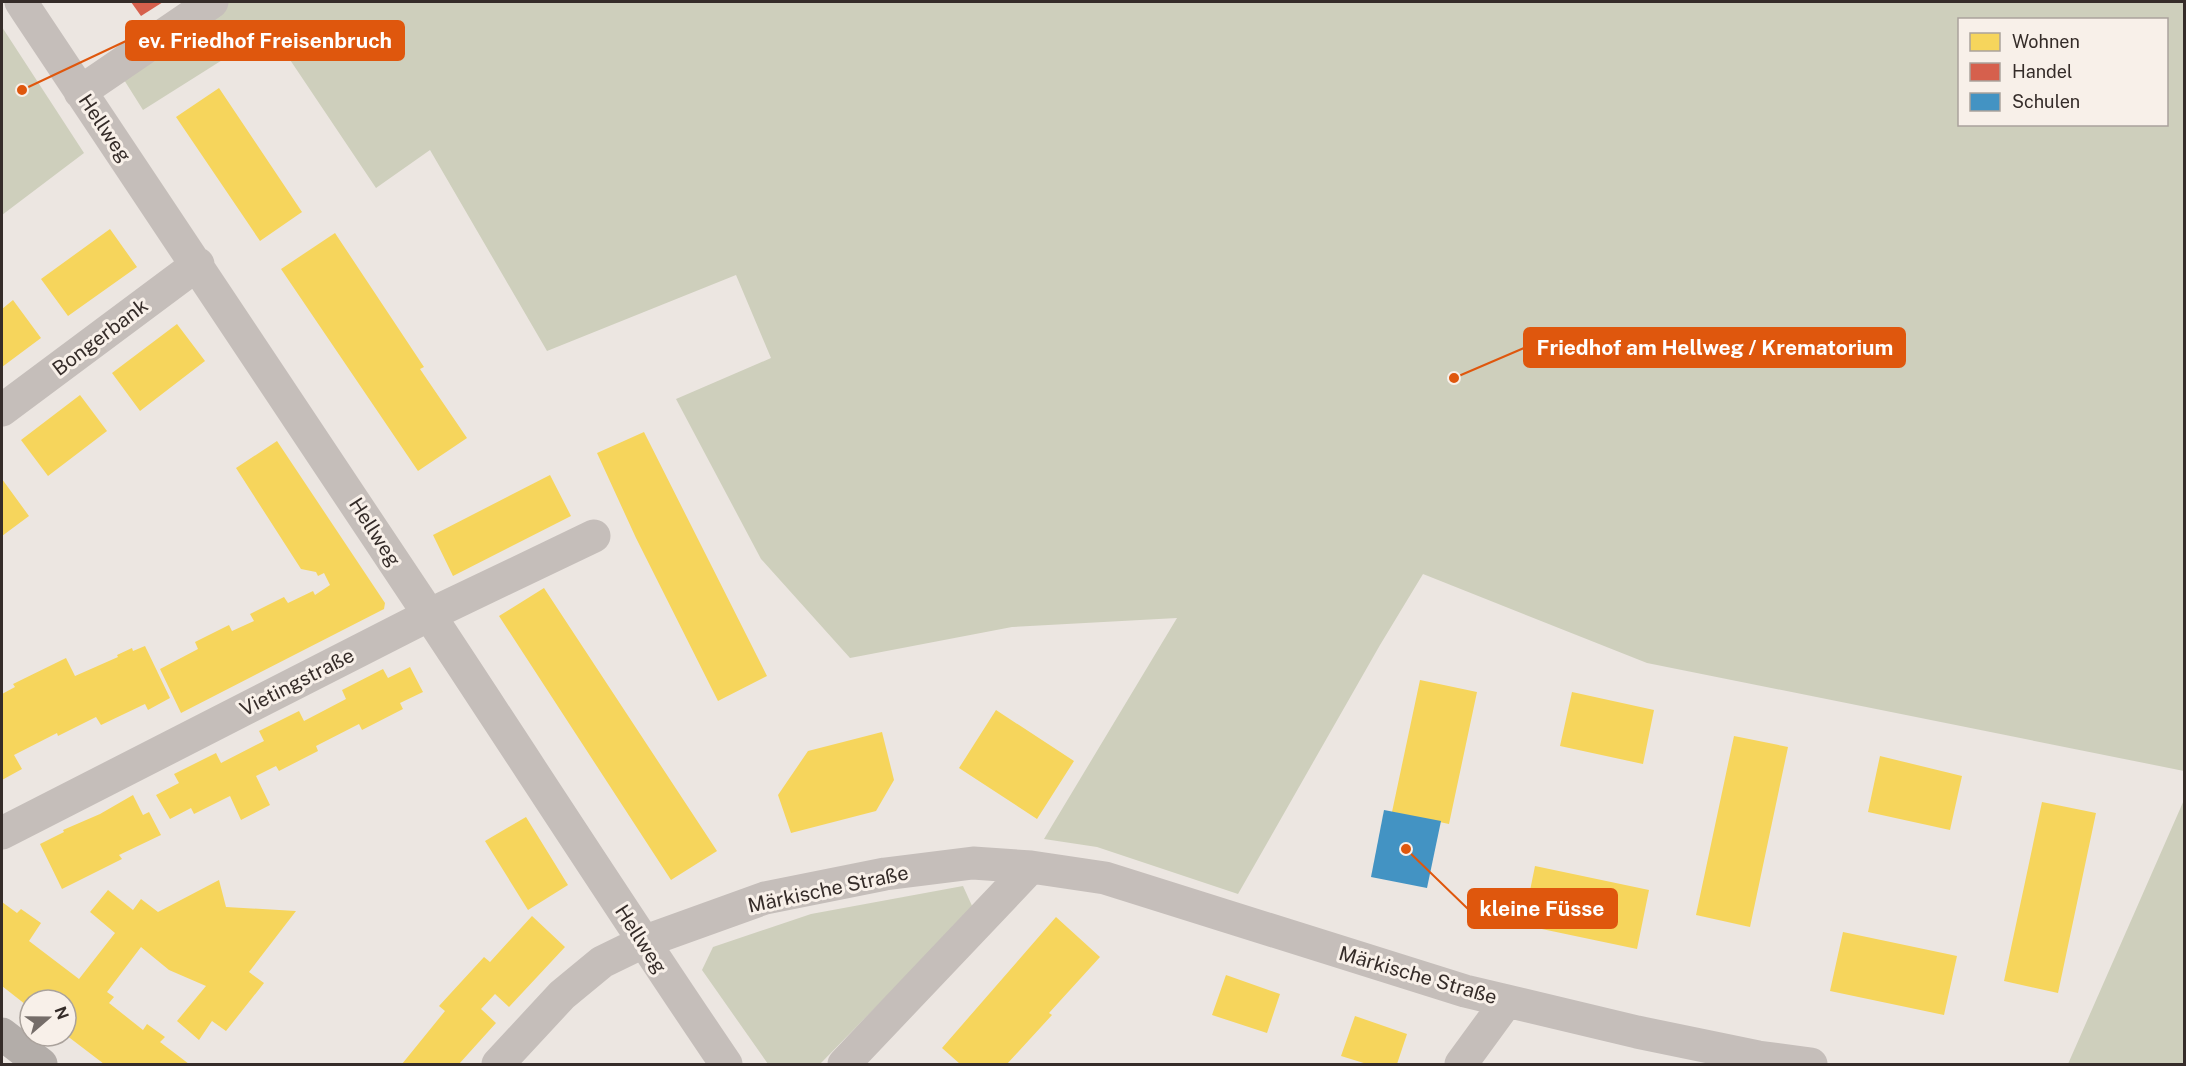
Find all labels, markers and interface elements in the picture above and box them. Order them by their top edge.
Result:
legend [1958,18,2168,126]
callout: ev. Friedhof Freisenbruch [126,21,404,60]
text: ev. Friedhof Freisenbruch [138,28,392,53]
text: Wohnen [2012,31,2080,52]
text: Handel [2012,61,2072,82]
street label: Hellweg [74,89,136,167]
text: Schulen [2012,91,2080,112]
street label: Bongerbank [48,293,152,381]
callout: Friedhof am Hellweg / Krematorium [1524,328,1905,367]
text: Friedhof am Hellweg / Krematorium [1537,335,1893,360]
street label: Hellweg [344,493,406,571]
street label: Vietingstraße [236,643,358,721]
street label: Märkische Straße [746,860,910,918]
callout: kleine Füsse [1468,889,1617,928]
text: kleine Füsse [1480,896,1604,921]
street label: Hellweg [610,900,672,978]
street label: Märkische Straße [1336,941,1500,1009]
north arrow [18,988,78,1048]
text: N [51,1004,73,1022]

